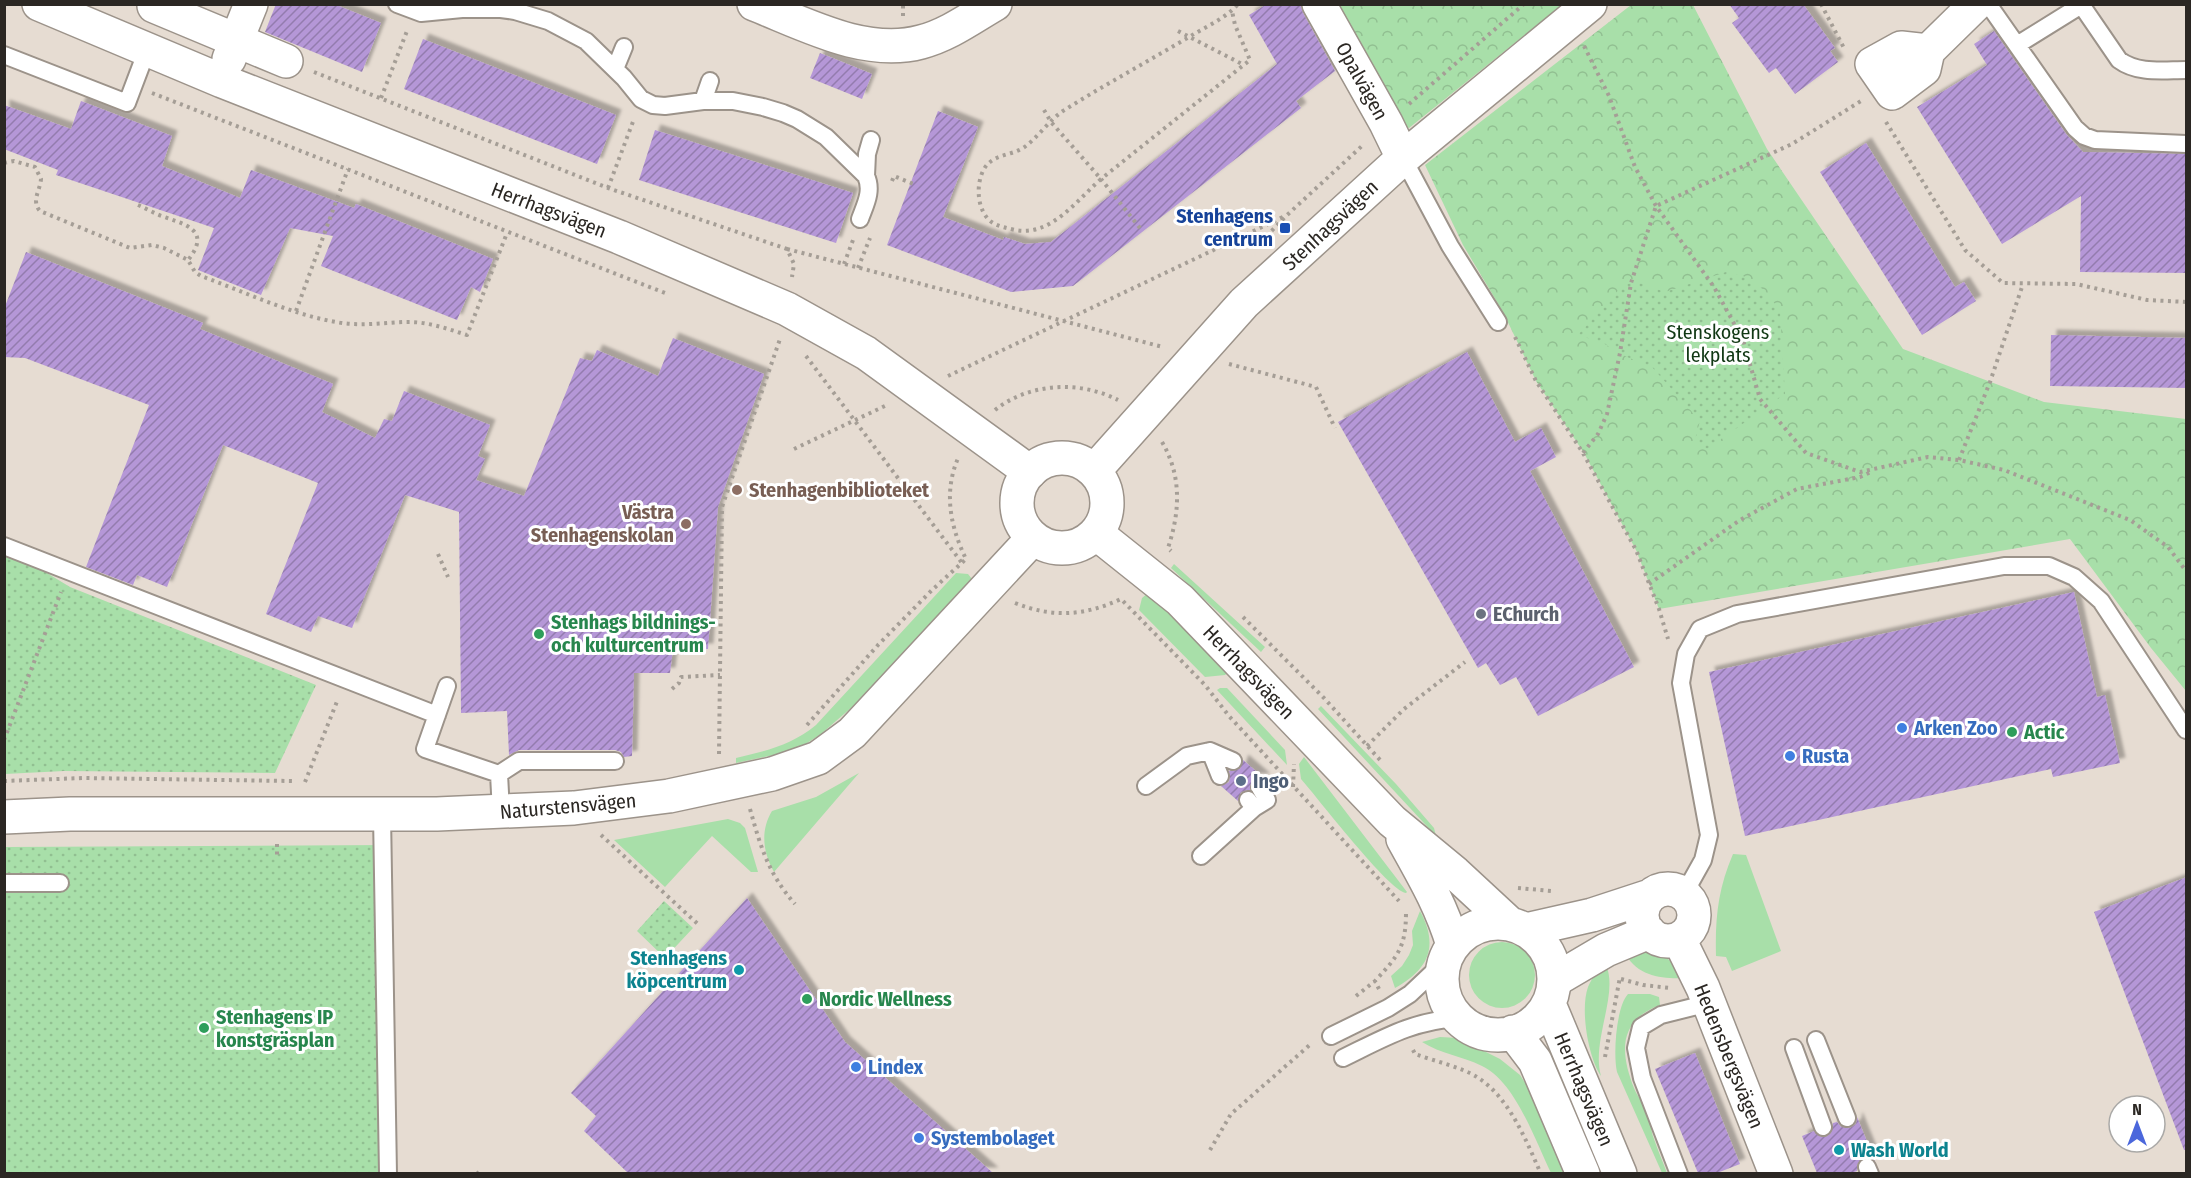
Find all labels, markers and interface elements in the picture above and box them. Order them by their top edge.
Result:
street label: Opalvägen [1331,38,1393,124]
street label: Stenhagsvägen [1277,175,1383,275]
street label: Herrhagsvägen [488,177,610,243]
place label: Stenhagens centrum [1176,204,1273,251]
marker: Stenhagens centrum [1278,221,1292,235]
park label: Stenskogens lekplats [1667,320,1769,367]
place label: Stenhagenbiblioteket [749,478,930,502]
marker: Stenhagenbiblioteket [730,483,744,497]
place label: Västra Stenhagenskolan [531,500,674,547]
marker: Västra Stenhagenskolan [679,517,693,531]
place label: EChurch [1493,602,1559,626]
marker: EChurch [1474,607,1488,621]
place label: Stenhags bildnings- och kulturcentrum [551,610,716,657]
street label: Herrhagsvägen [1198,620,1300,724]
marker: Stenhags bildnings- och kulturcentrum [532,627,546,641]
place label: Arken Zoo [1913,716,1998,740]
place label: Actic [2023,720,2065,744]
marker: Arken Zoo [1895,721,1909,735]
marker: Actic [2005,725,2019,739]
place label: Rusta [1802,744,1849,768]
marker: Rusta [1783,749,1797,763]
place label: Ingo [1253,769,1289,793]
marker: Ingo [1234,774,1248,788]
street label: Naturstensvägen [499,788,637,824]
place label: Stenhagens köpcentrum [627,946,727,993]
marker: Stenhagens köpcentrum [732,963,746,977]
street label: Hedensbergsvägen [1689,980,1769,1132]
place label: Nordic Wellness [819,987,952,1011]
marker: Nordic Wellness [800,992,814,1006]
place label: Stenhagens IP konstgräsplan [216,1005,335,1052]
marker: Stenhagens IP konstgräsplan [197,1021,211,1035]
street label: Herrhagsvägen [1549,1028,1619,1150]
place label: Lindex [868,1055,924,1079]
marker: Lindex [849,1060,863,1074]
north arrow [2107,1094,2167,1154]
text: N [2132,1100,2142,1119]
place label: Systembolaget [931,1126,1056,1150]
marker: Systembolaget [912,1131,926,1145]
place label: Wash World [1851,1138,1949,1162]
marker: Wash World [1832,1143,1846,1157]

